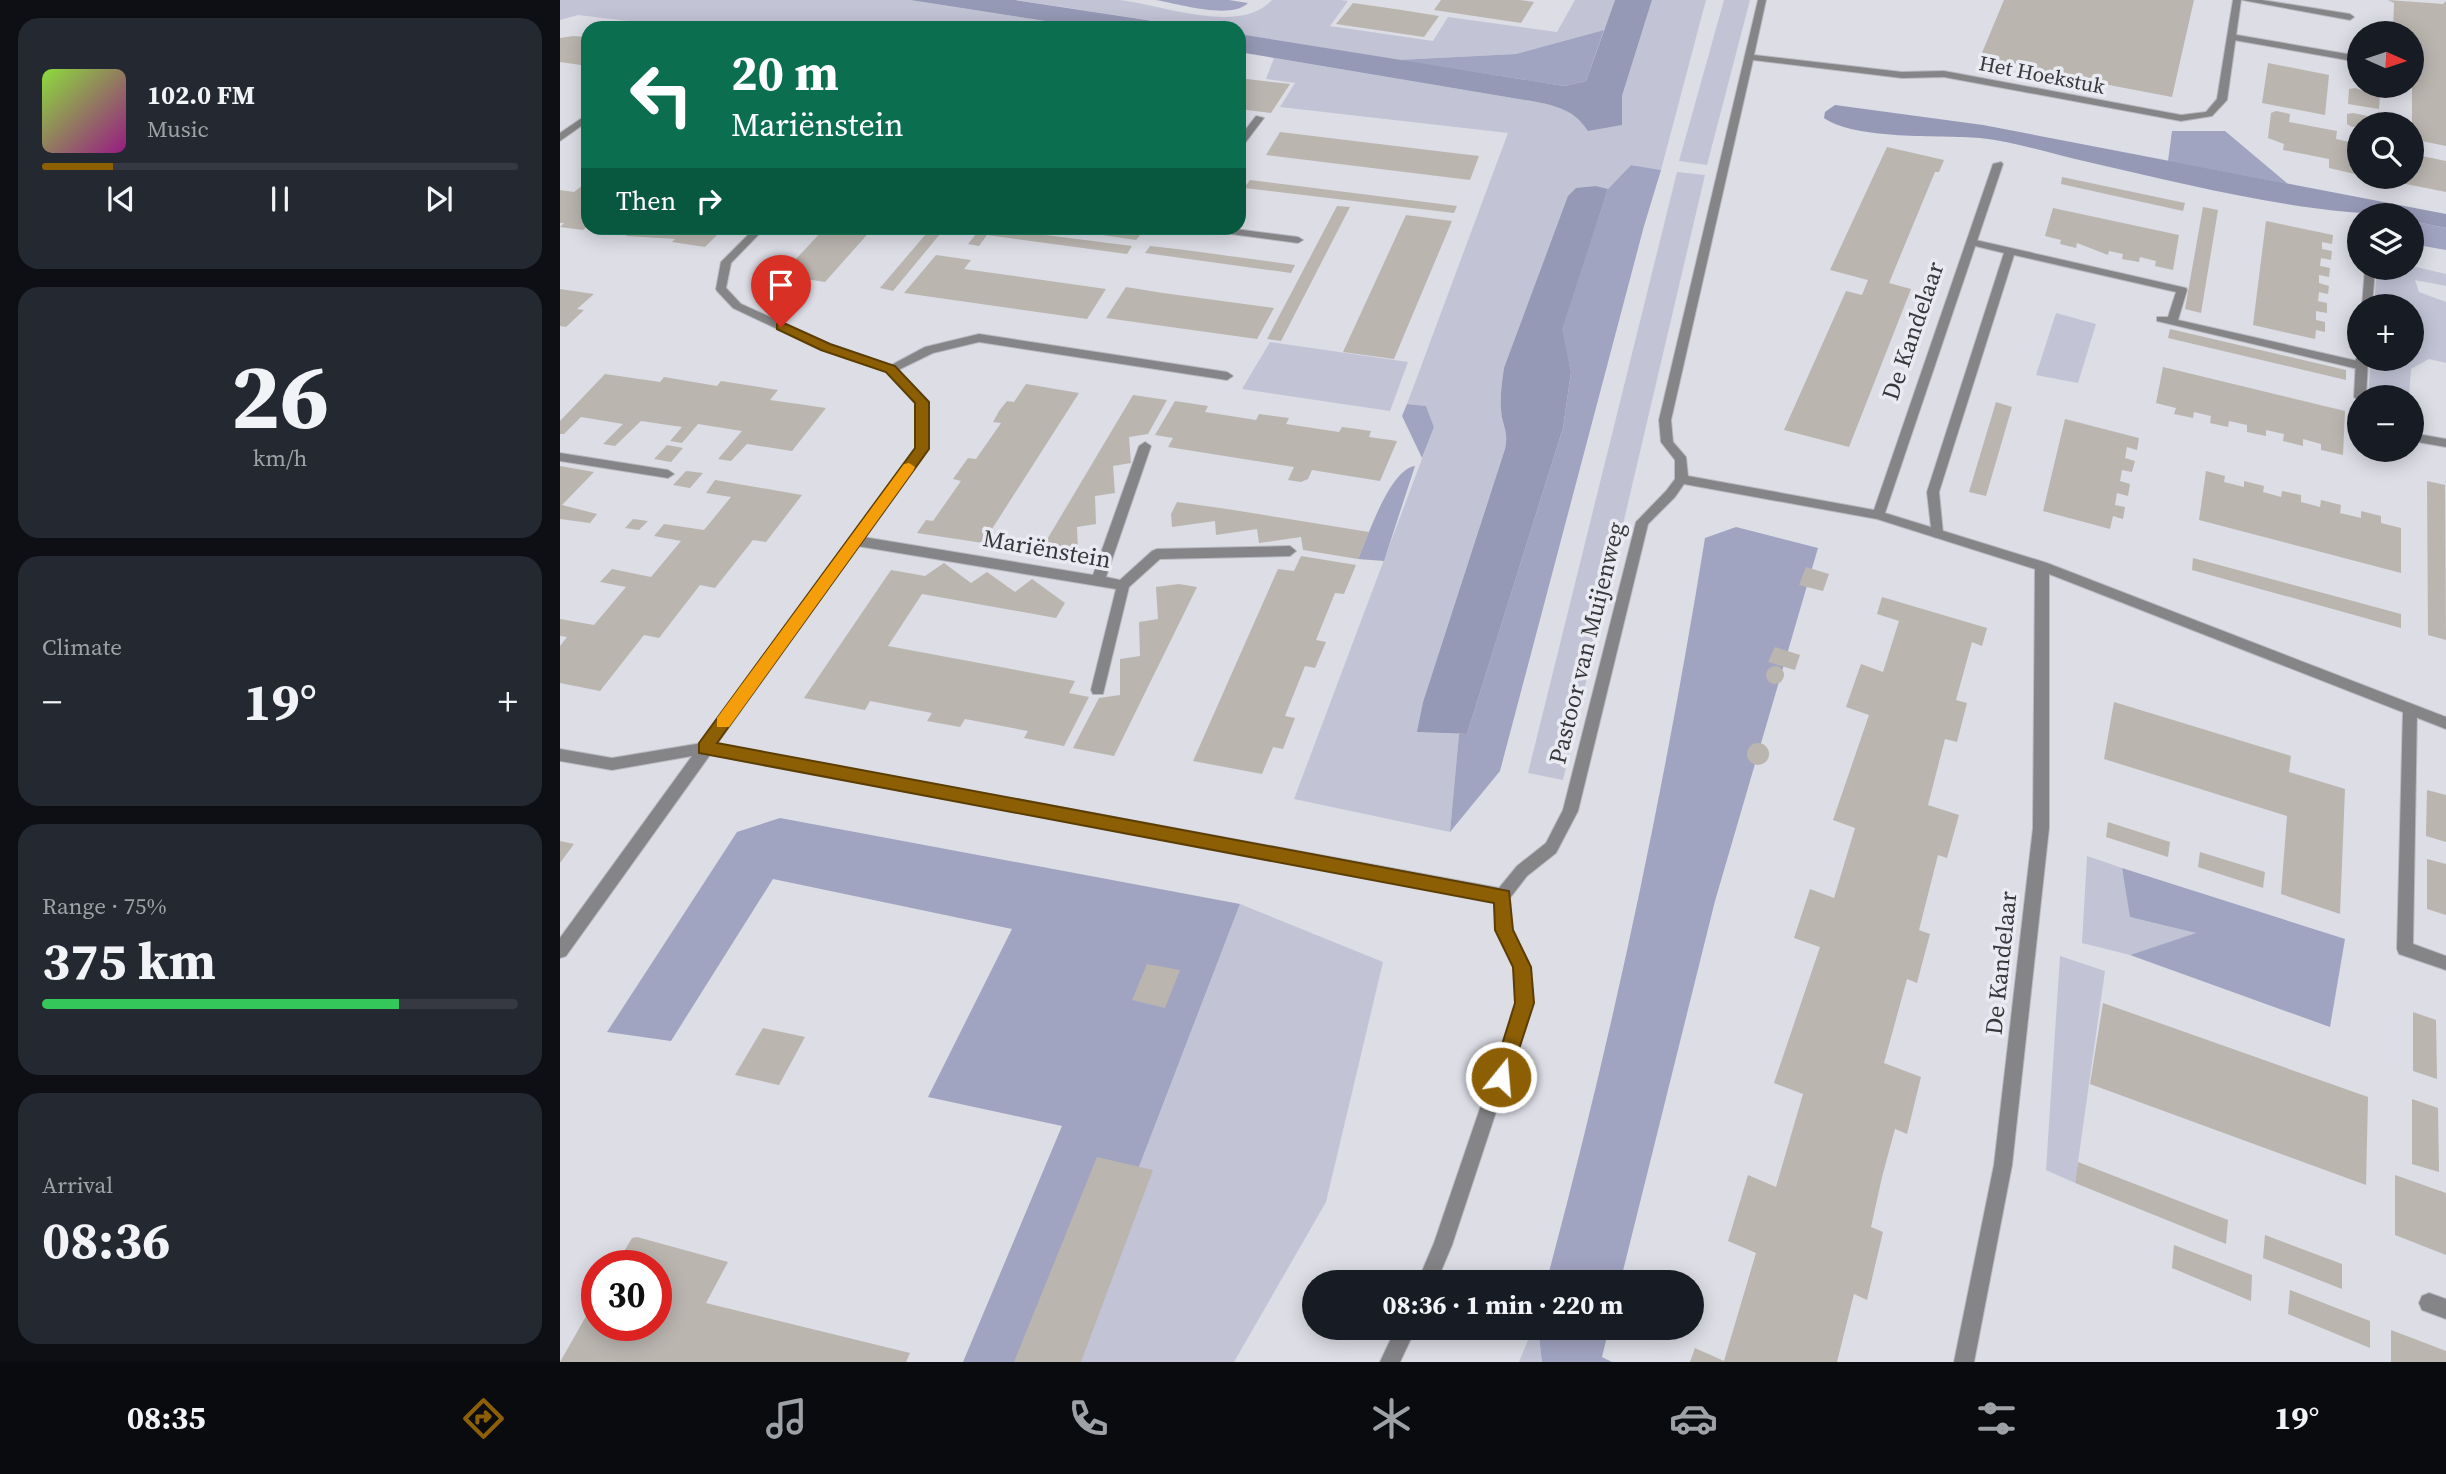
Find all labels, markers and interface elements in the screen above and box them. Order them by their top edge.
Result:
north arrow [2347,21,2424,98]
map controls [2347,21,2424,462]
text: 20 m [731,39,839,106]
street label: Het Hoekstuk [1977,48,2108,101]
icon: left [616,49,707,140]
text: 102.0 FM [147,77,255,113]
text: Mariënstein [731,103,904,147]
button: search [2347,112,2424,189]
text: Music [147,113,209,145]
icon: previous [102,180,140,218]
icon: pause [261,180,299,218]
icon: next [420,180,458,218]
icon: right [690,182,728,220]
text: Then [616,183,676,219]
button: layers [2347,203,2424,280]
pin [751,255,811,327]
street label: De Kandelaar [1873,257,1952,404]
icon: arrive [762,266,800,304]
button: + [2347,294,2424,371]
text: 26 [231,334,329,458]
button: − [2347,385,2424,462]
text: km/h [253,442,307,474]
street label: Pastoor van Muijenweg [1540,518,1633,767]
street label: Mariënstein [980,521,1114,576]
text: Climate [42,631,122,663]
text: 19° [243,666,317,737]
text: − [42,676,62,728]
text: + [498,676,518,728]
street label: De Kandelaar [1977,889,2024,1036]
text: Range · 75% [42,890,167,922]
text: 375 km [42,925,216,996]
position arrow [1464,1040,1538,1114]
text: Arrival [42,1169,113,1201]
text: 08:36 [42,1204,170,1275]
speed limit sign: 30 [581,1250,672,1341]
text: 08:36 · 1 min · 220 m [1383,1287,1623,1323]
icon: directions [459,1394,508,1443]
icon: music [762,1394,811,1443]
icon: phone [1064,1394,1113,1443]
icon: climate [1367,1394,1416,1443]
icon: car [1669,1394,1718,1443]
icon: filters [1972,1394,2021,1443]
text: 08:35 [127,1396,206,1440]
text: 19° [2274,1396,2319,1440]

